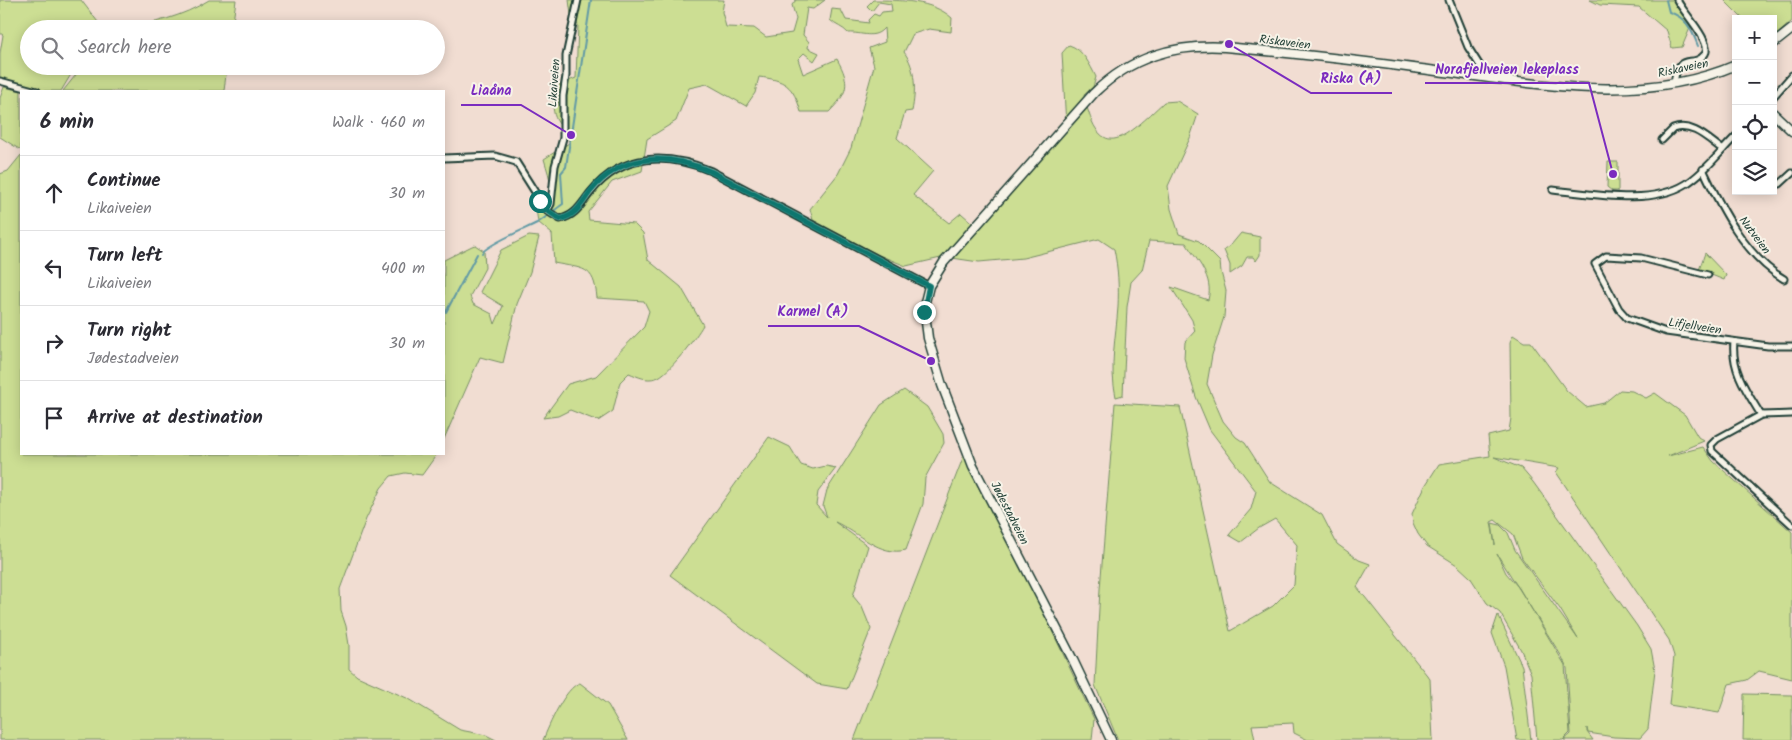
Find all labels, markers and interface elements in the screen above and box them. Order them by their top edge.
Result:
map controls [1732,15,1777,195]
button: + [1732,15,1777,60]
search box [20,20,445,75]
street label: Riskaveien [1258,30,1312,55]
text: Search here [78,33,172,63]
icon: search [38,34,66,62]
callout: Norafjellveien lekeplass [1425,54,1589,83]
street label: Riskaveien [1656,54,1710,83]
street label: Likaiveien [543,58,566,108]
text: Norafjellveien lekeplass [1435,59,1579,81]
button: − [1732,60,1777,105]
callout: Riska (A) [1311,64,1392,93]
text: Riska (A) [1321,68,1381,90]
callout: Liaåna [461,76,521,105]
text: Liaåna [471,80,511,102]
button: locate [1732,105,1777,150]
text: 6 min [40,106,94,139]
text: Walk · 460 m [332,110,425,135]
button: layers [1732,150,1777,195]
text: Continue [87,166,160,196]
icon: ahead [40,179,68,207]
text: 30 m [389,181,425,206]
route start [529,190,552,213]
text: Likaiveien [87,196,152,221]
street label: Nutveien [1734,212,1775,258]
text: Turn left [87,241,162,271]
icon: left [40,254,68,282]
text: 400 m [381,256,425,281]
text: Likaiveien [87,271,152,296]
callout: Karmel (A) [768,297,859,326]
text: Karmel (A) [778,301,848,323]
route end [913,301,936,324]
street label: Lifjellveien [1667,313,1723,340]
text: Turn right [87,316,172,346]
icon: right [40,329,68,357]
text: 30 m [389,331,425,356]
text: Jødestadveien [87,346,179,371]
text: Arrive at destination [87,403,263,433]
icon: arrive [40,404,68,432]
street label: Jødestadveien [985,478,1034,548]

